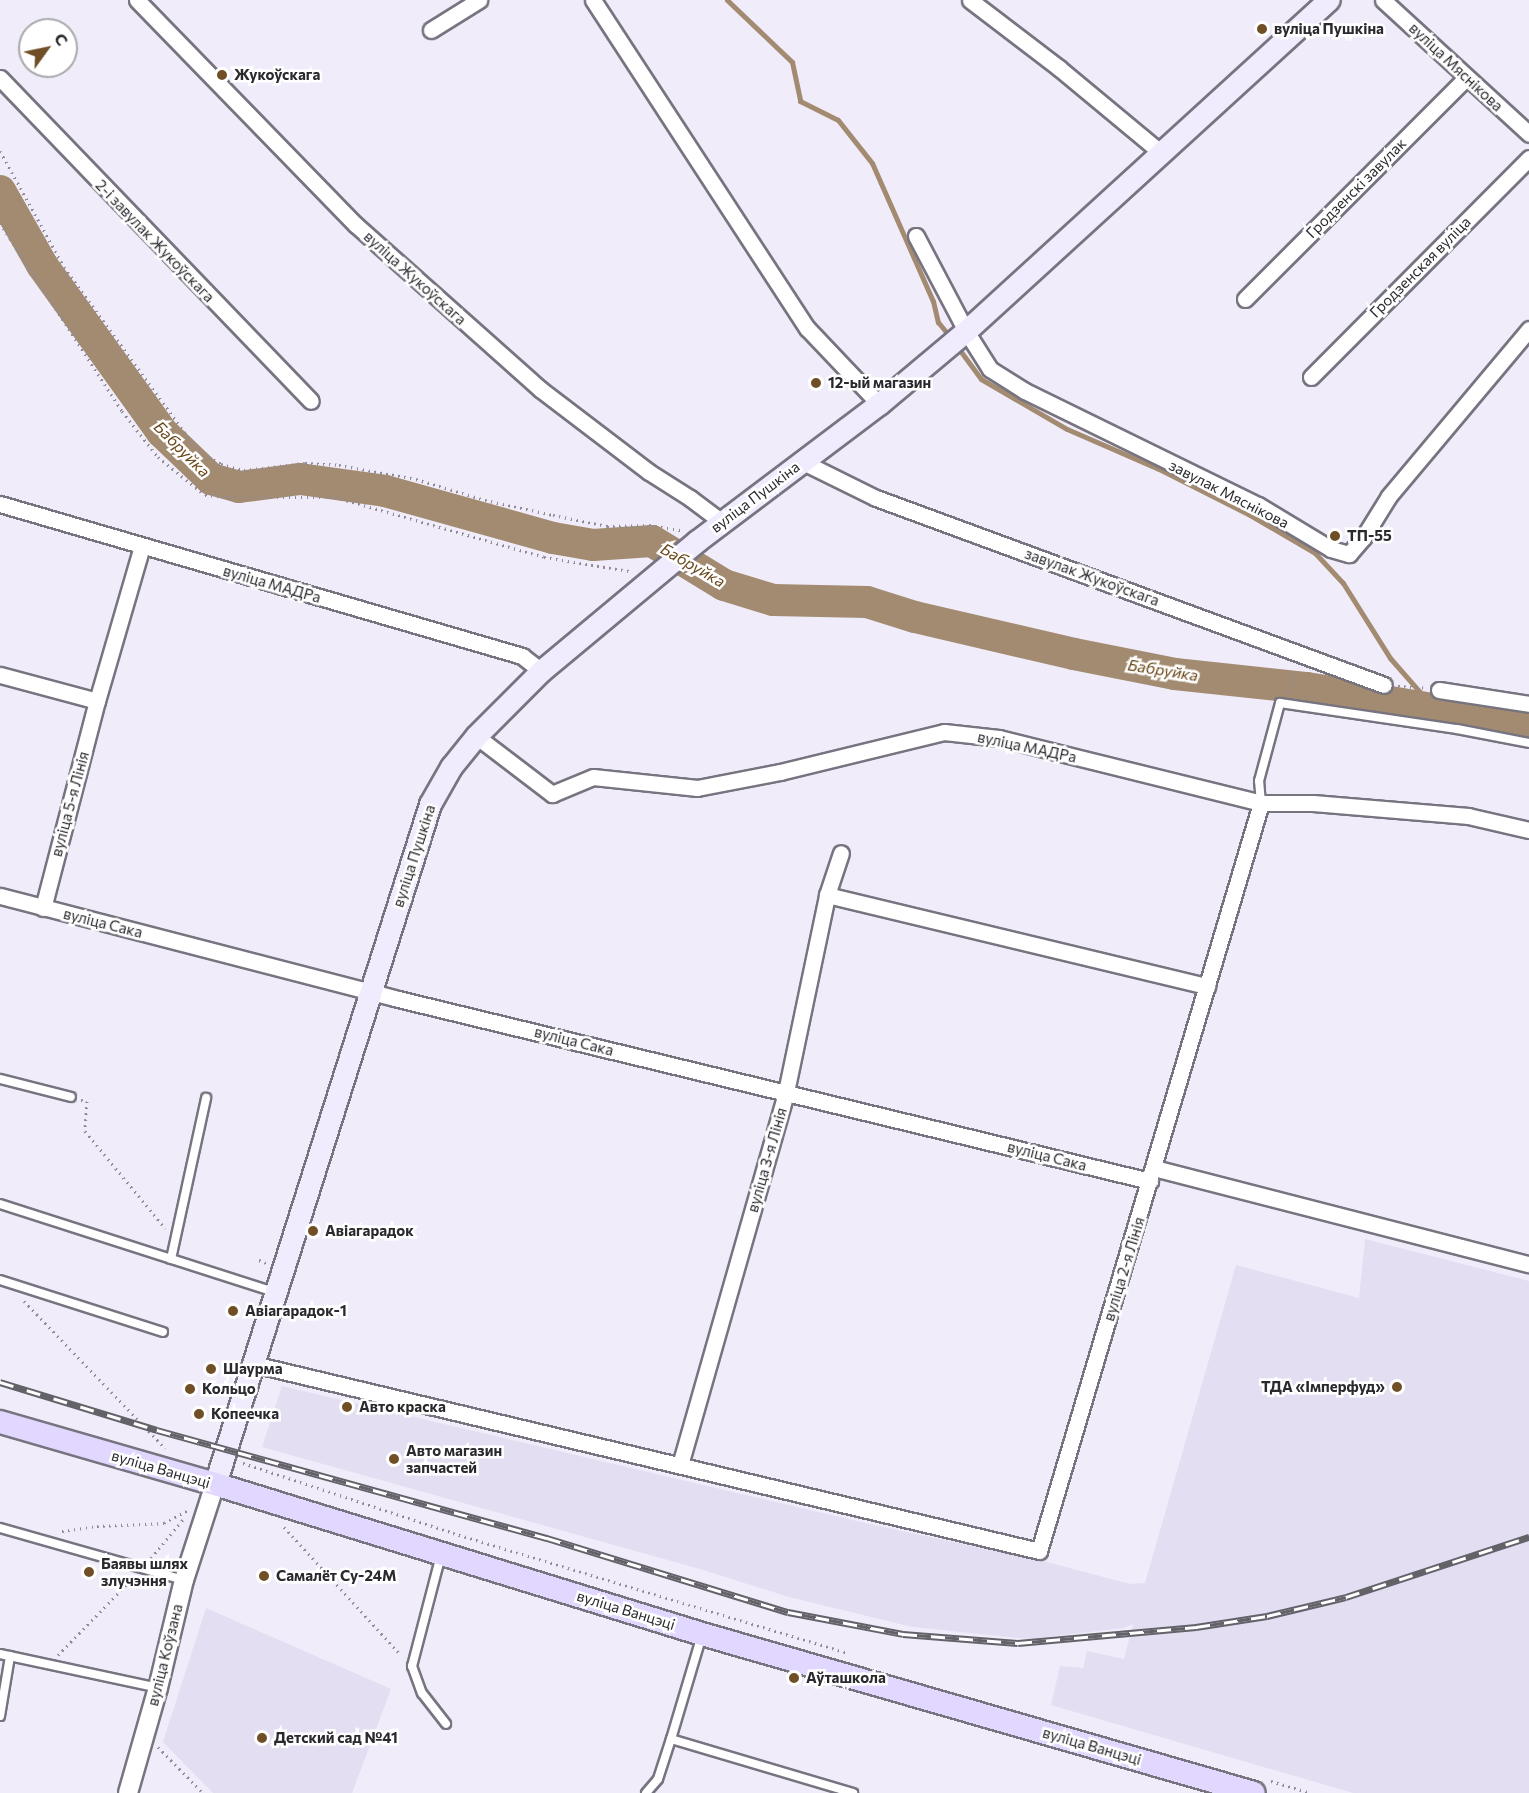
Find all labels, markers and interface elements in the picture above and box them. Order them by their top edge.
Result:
north arrow [18,18,78,78]
street label: вуліца Мяснікова [1405,19,1507,115]
place label: вуліца Пушкіна [1274,20,1384,38]
marker: вуліца Пушкіна [1255,22,1269,36]
text: С [51,29,73,49]
place label: Жукоўскага [234,66,320,84]
marker: Жукоўскага [215,68,229,82]
street label: Гродзенскі завулак [1302,134,1410,242]
street label: 2-і завулак Жукоўскага [92,176,218,306]
street label: Гродзенская вуліца [1366,213,1474,321]
street label: вуліца Жукоўскага [360,227,470,329]
place label: 12-ый магазин [828,374,931,392]
marker: 12-ый магазин [809,376,823,390]
water label: Бабруйка [150,417,214,481]
street label: завулак Мяснікова [1166,456,1292,532]
street label: вуліца Пушкіна [707,458,803,536]
place label: ТП-55 [1347,527,1392,545]
marker: ТП-55 [1328,529,1342,543]
water label: Бабруйка [657,539,729,591]
street label: завулак Жукоўскага [1022,544,1162,610]
street label: вуліца МАДРа [221,561,323,607]
water label: Бабруйка [1126,655,1200,685]
street label: вуліца МАДРа [976,728,1078,766]
street label: вуліца 5-я Лінія [47,749,93,859]
street label: вуліца Пушкіна [389,802,439,910]
street label: вуліца Сака [62,904,144,942]
street label: вуліца Сака [533,1022,615,1060]
street label: вуліца 3-я Лінія [743,1106,791,1214]
street label: вуліца Сака [1006,1137,1088,1175]
street label: вуліца 2-я Лінія [1100,1215,1148,1323]
place label: Авіагарадок [325,1222,414,1240]
marker: Авіагарадок [306,1224,320,1238]
place label: Авіагарадок-1 [245,1302,347,1320]
marker: Авіагарадок-1 [226,1304,240,1318]
place label: Шаурма [223,1360,283,1378]
marker: Шаурма [204,1362,218,1376]
place label: ТДА «Імперфуд» [1261,1378,1385,1396]
place label: Кольцо [202,1380,256,1398]
marker: ТДА «Імперфуд» [1390,1380,1404,1394]
marker: Кольцо [183,1382,197,1396]
place label: Авто краска [359,1398,446,1416]
marker: Авто краска [340,1400,354,1414]
place label: Копеечка [211,1405,279,1423]
marker: Копеечка [192,1407,206,1421]
place label: Авто магазин запчастей [406,1441,502,1476]
street label: вуліца Ванцэці [110,1446,212,1492]
marker: Авто магазин запчастей [387,1452,401,1466]
place label: Баявы шлях злучэння [101,1554,188,1589]
marker: Баявы шлях злучэння [82,1565,96,1579]
place label: Самалёт Су-24М [276,1567,396,1585]
marker: Самалёт Су-24М [257,1569,271,1583]
street label: вуліца Ванцэці [575,1586,677,1634]
street label: вуліца Коўзана [144,1602,186,1708]
place label: Аўташкола [806,1669,886,1687]
marker: Аўташкола [787,1671,801,1685]
street label: вуліца Ванцэці [1041,1723,1143,1769]
place label: Детский сад №41 [274,1729,398,1747]
marker: Детский сад №41 [255,1731,269,1745]

